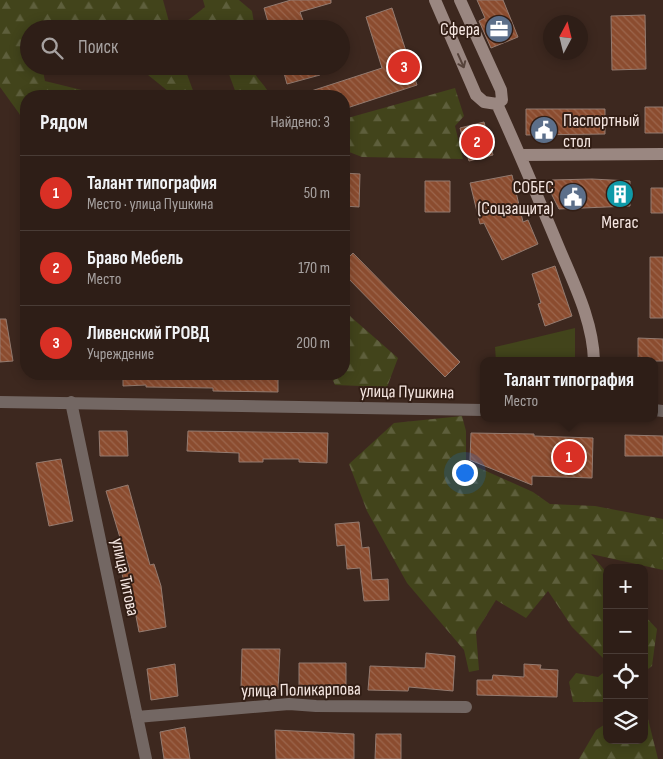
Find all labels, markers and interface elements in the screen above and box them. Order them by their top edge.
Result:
office icon: Сфера [484,14,514,44]
north arrow [543,15,588,60]
place label: Сфера [440,19,480,40]
search box [20,20,350,75]
icon: search [38,34,66,62]
text: Поиск [78,36,118,59]
pin: 3 [388,48,420,86]
one-way arrow [457,53,467,68]
text: Рядом [40,110,88,135]
place label: Паспортный стол [563,110,640,152]
text: Найдено: 3 [270,113,330,132]
public building icon: Паспортный стол [529,115,559,145]
pin: 2 [461,123,493,161]
text: Талант типография [87,172,217,195]
place label: СОБЕС (Соцзащита) [477,177,554,219]
building icon: Мегас [605,179,635,209]
public building icon: СОБЕС (Соцзащита) [558,182,588,212]
text: 1 [53,184,59,203]
text: 50 m [304,184,330,203]
text: Место · улица Пушкина [87,195,213,214]
place label: Мегас [601,212,639,233]
text: Браво Мебель [87,247,183,270]
text: 2 [52,259,60,278]
text: 170 m [298,259,330,278]
text: Место [87,270,121,289]
text: Ливенский ГРОВД [87,322,209,345]
text: 3 [52,334,60,353]
text: 200 m [296,334,330,353]
text: Учреждение [87,345,154,364]
popup [480,357,658,422]
text: Талант типография [504,369,634,392]
street label: улица Пушкина [360,381,454,403]
text: Место [504,392,538,411]
pin: 1 [553,438,585,476]
your location [452,460,478,486]
street label: улица Титова [106,536,144,618]
map controls [603,564,648,744]
button: + [603,564,648,609]
button: − [603,609,648,654]
button: locate [603,654,648,699]
street label: улица Поликарпова [241,678,361,702]
button: layers [603,699,648,744]

